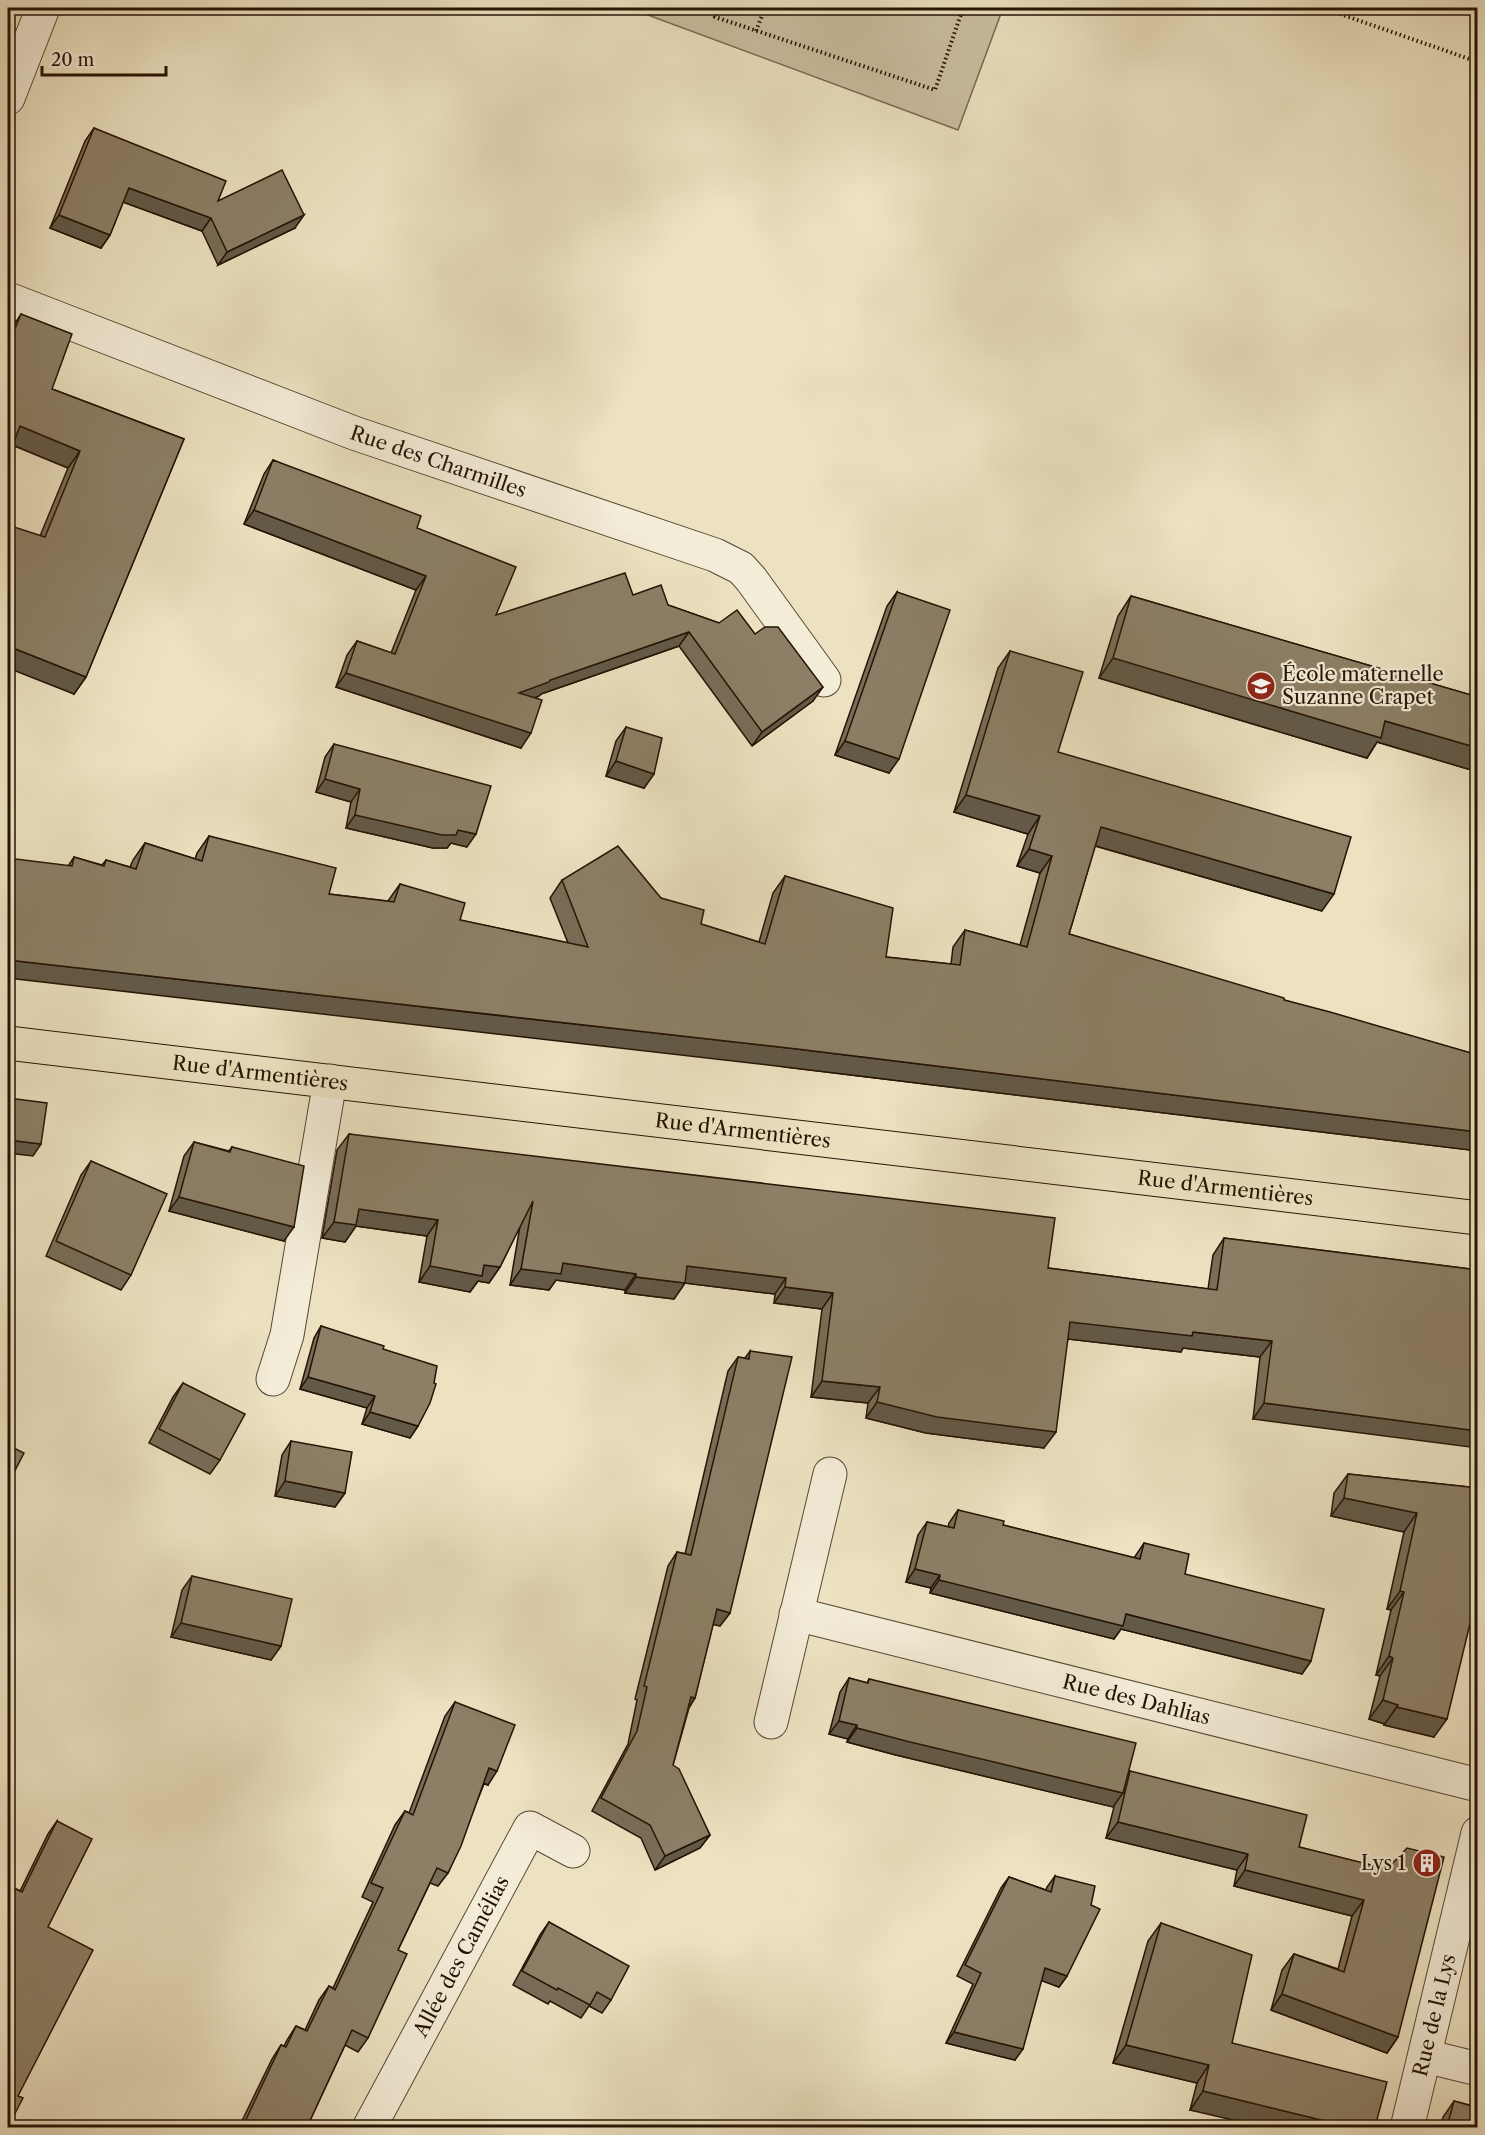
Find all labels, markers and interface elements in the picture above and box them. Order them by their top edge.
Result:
scale bar [42,39,166,77]
text: 20 m [51,49,95,71]
street label: Rue des Charmilles [347,421,529,502]
place label: École maternelle Suzanne Crapet [1282,661,1444,709]
school or university icon: École maternelle Suzanne Crapet [1245,670,1277,702]
street label: Rue d'Armentières [171,1051,349,1095]
street label: Rue d'Armentières [654,1108,832,1153]
street label: Rue d'Armentières [1136,1166,1315,1210]
street label: Rue des Dahlias [1060,1669,1213,1729]
building icon: Lys 1 [1411,1847,1443,1879]
place label: Lys 1 [1361,1851,1407,1875]
street label: Allée des Camélias [408,1872,514,2042]
street label: Rue de la Lys [1408,1951,1460,2079]

